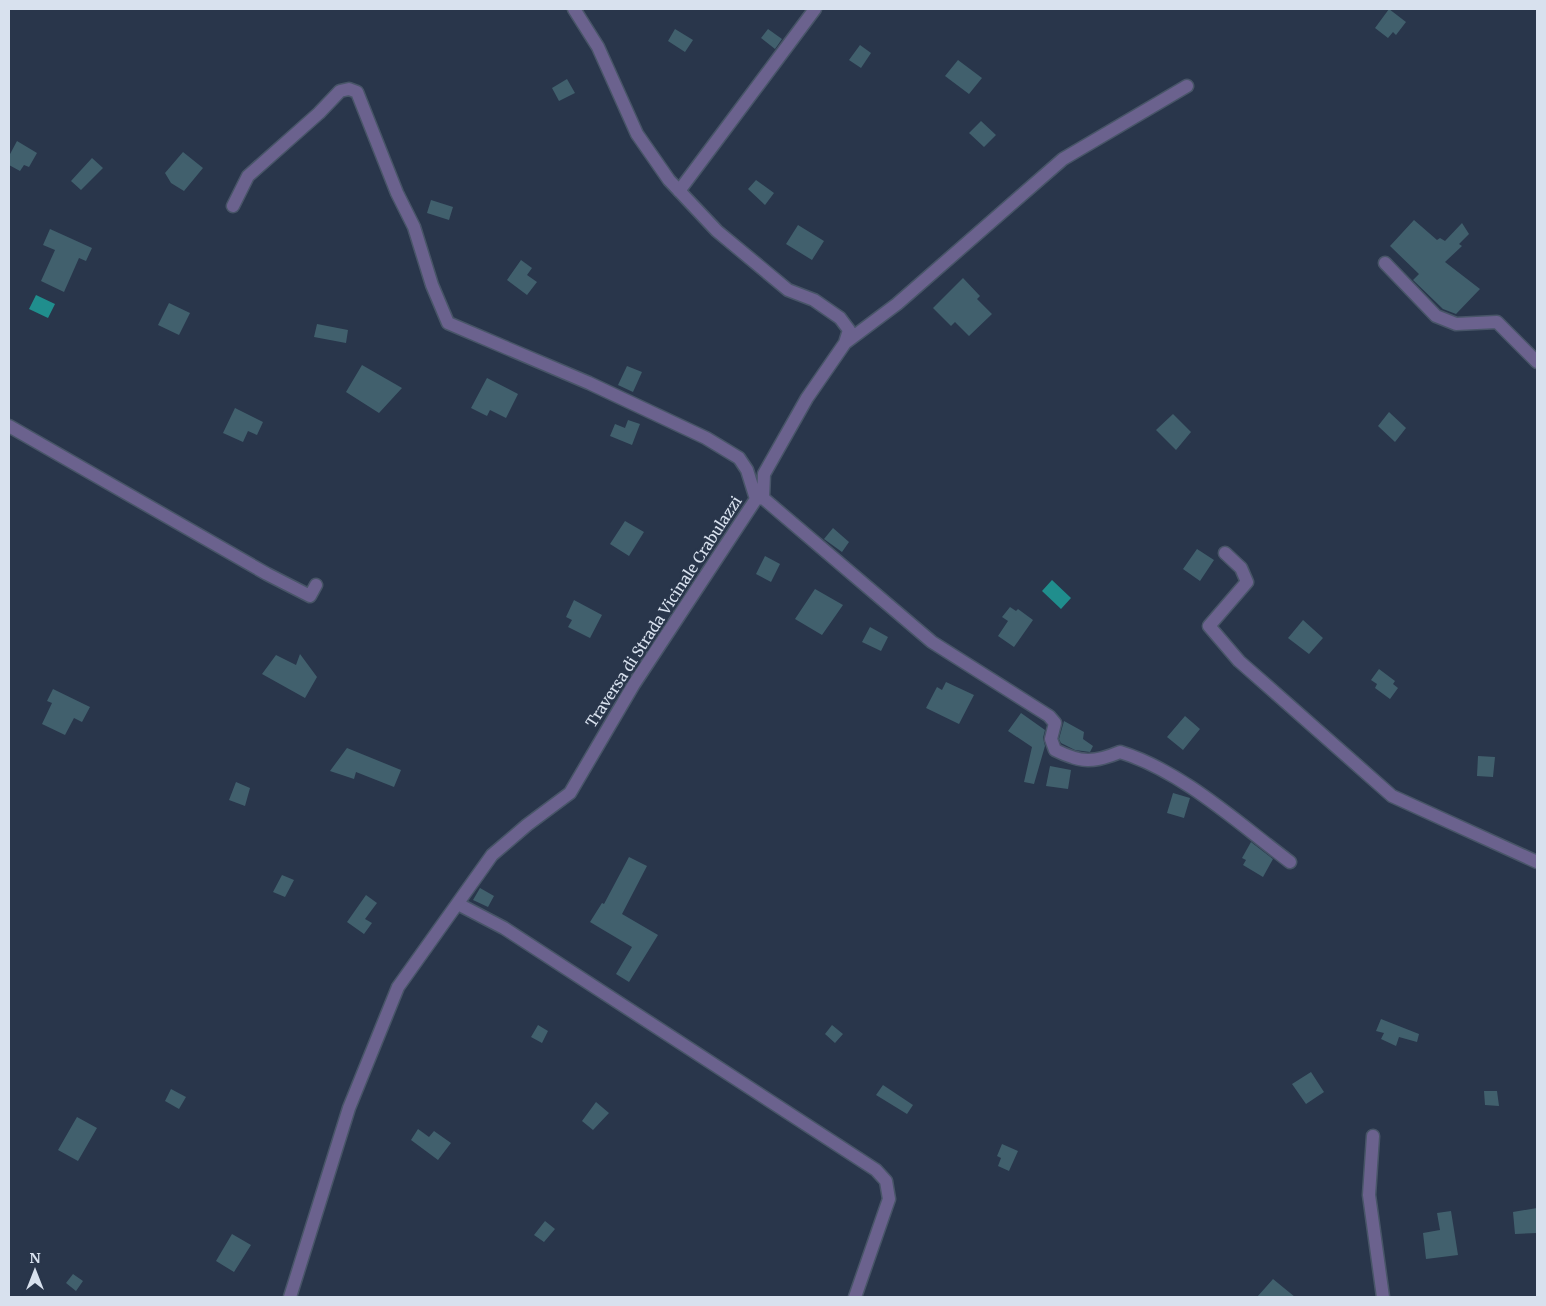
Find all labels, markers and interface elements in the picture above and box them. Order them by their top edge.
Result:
street label: Traversa di Strada Vicinale Crabulazzi [581,492,746,731]
north arrow [10,1246,60,1296]
text: N [29,1249,41,1267]

